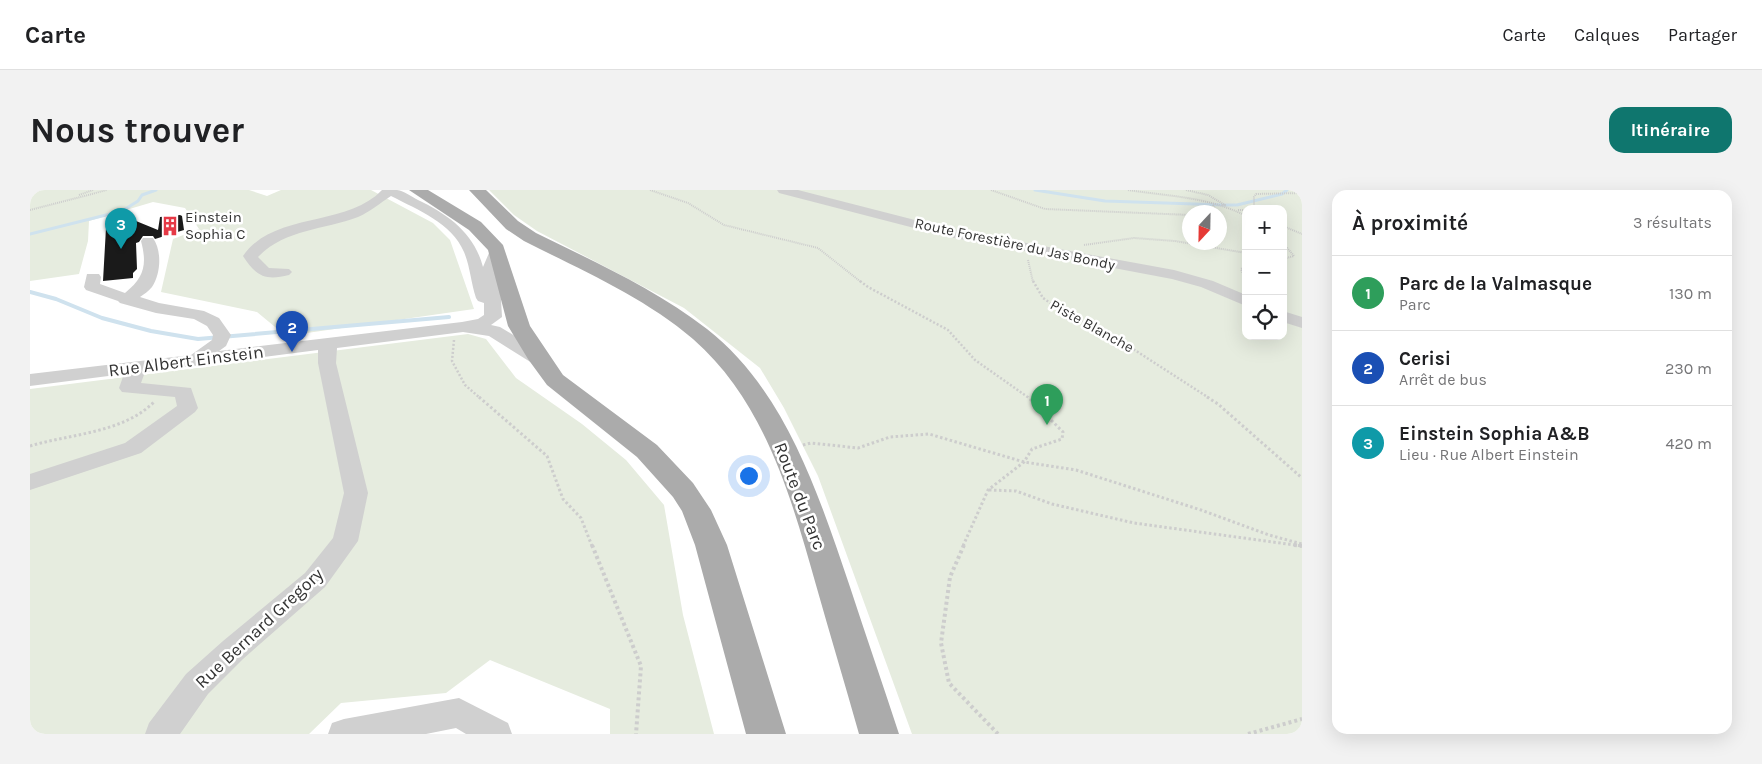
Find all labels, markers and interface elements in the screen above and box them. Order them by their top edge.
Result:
text: Carte [25,21,86,49]
text: Carte [1502,24,1546,46]
text: Calques [1574,24,1640,46]
text: Partager [1668,24,1737,46]
button: Itinéraire [1609,107,1732,153]
text: Nous trouver [30,110,244,151]
north arrow [1182,205,1227,250]
map controls [1242,205,1287,340]
button: + [1242,205,1287,250]
pin: 3 [105,208,137,249]
place label: Einstein Sophia C [185,208,246,243]
text: À proximité [1352,211,1468,235]
text: 3 résultats [1633,213,1712,232]
street label: Route Forestière du Jas Bondy [913,214,1117,274]
building icon: Einstein Sophia C [159,215,181,237]
button: − [1242,250,1287,295]
text: Parc de la Valmasque [1399,273,1592,295]
text: 1 [1365,284,1371,303]
text: 130 m [1669,284,1712,303]
button: locate [1242,295,1287,340]
text: Parc [1399,295,1431,314]
street label: Piste Blanche [1047,296,1137,356]
pin: 2 [276,311,308,352]
street label: Rue Albert Einstein [107,341,265,381]
text: Cerisi [1399,348,1451,370]
text: 2 [1363,359,1373,378]
text: 230 m [1665,359,1712,378]
text: Arrêt de bus [1399,370,1487,389]
pin: 1 [1031,384,1063,425]
text: Einstein Sophia A&B [1399,423,1590,445]
text: 3 [1363,434,1373,453]
text: 420 m [1666,434,1712,453]
street label: Route du Parc [769,439,831,553]
text: Lieu · Rue Albert Einstein [1399,445,1579,464]
your location [736,463,762,489]
street label: Rue Bernard Gregory [190,563,328,693]

